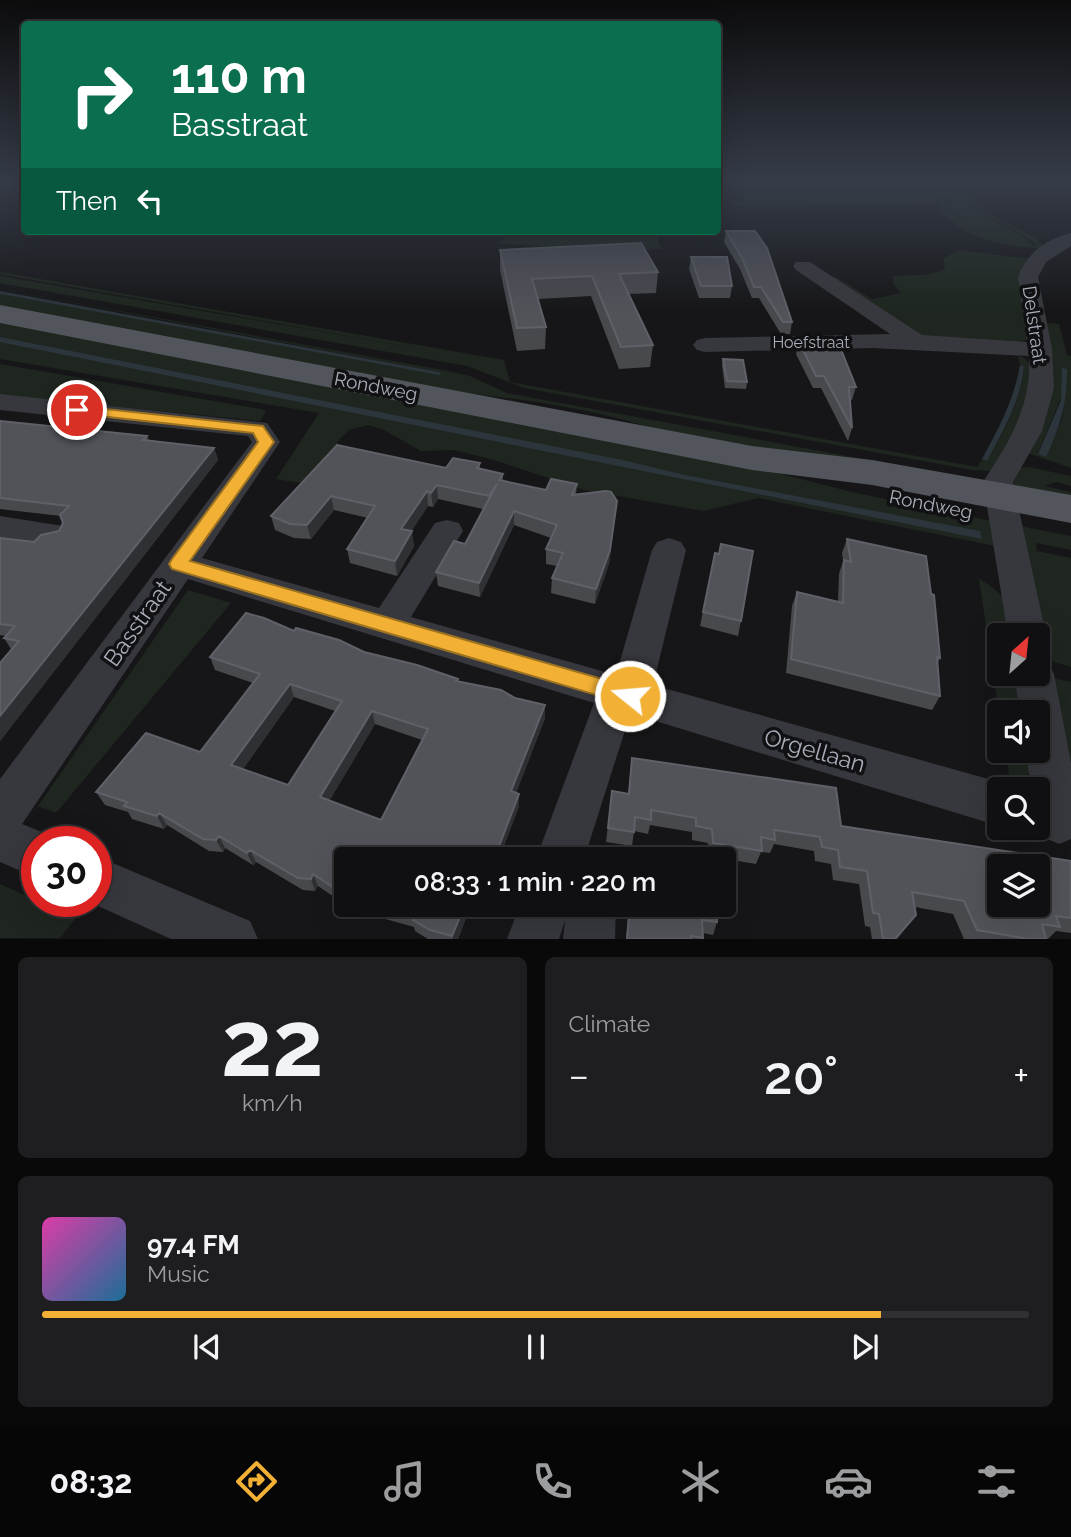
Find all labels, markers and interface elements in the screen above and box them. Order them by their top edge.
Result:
text: 110 m [171,47,307,104]
icon: right [56,49,147,140]
text: Basstraat [171,106,308,143]
icon: left [131,182,169,220]
text: Then [56,186,117,216]
street label: Delstraat [1019,284,1051,366]
street label: Hoefstraat [772,333,850,352]
street label: Rondweg [333,367,419,405]
pin [47,380,107,440]
icon: arrive [58,391,96,429]
street label: Rondweg [888,485,974,523]
street label: Basstraat [98,575,176,671]
north arrow [987,623,1050,686]
map controls [987,623,1050,917]
position arrow [593,659,667,733]
button: sound [987,700,1050,763]
street label: Orgellaan [761,723,869,777]
button: search [987,777,1050,840]
speed limit sign: 30 [21,826,112,917]
button: layers [987,854,1050,917]
text: 08:33 · 1 min · 220 m [414,867,656,897]
text: 22 [221,990,324,1097]
text: Climate [569,1010,650,1037]
text: 20° [764,1045,838,1106]
text: − [569,1053,589,1098]
text: + [1013,1053,1029,1098]
text: km/h [242,1089,303,1116]
text: 97.4 FM [147,1230,240,1260]
text: Music [147,1260,210,1287]
icon: previous [188,1328,226,1366]
icon: pause [517,1328,555,1366]
icon: next [846,1328,884,1366]
icon: directions [232,1457,281,1506]
icon: music [380,1457,429,1506]
icon: phone [528,1457,577,1506]
icon: climate [676,1457,725,1506]
icon: car [824,1457,873,1506]
icon: filters [972,1457,1021,1506]
text: 08:32 [50,1463,132,1500]

